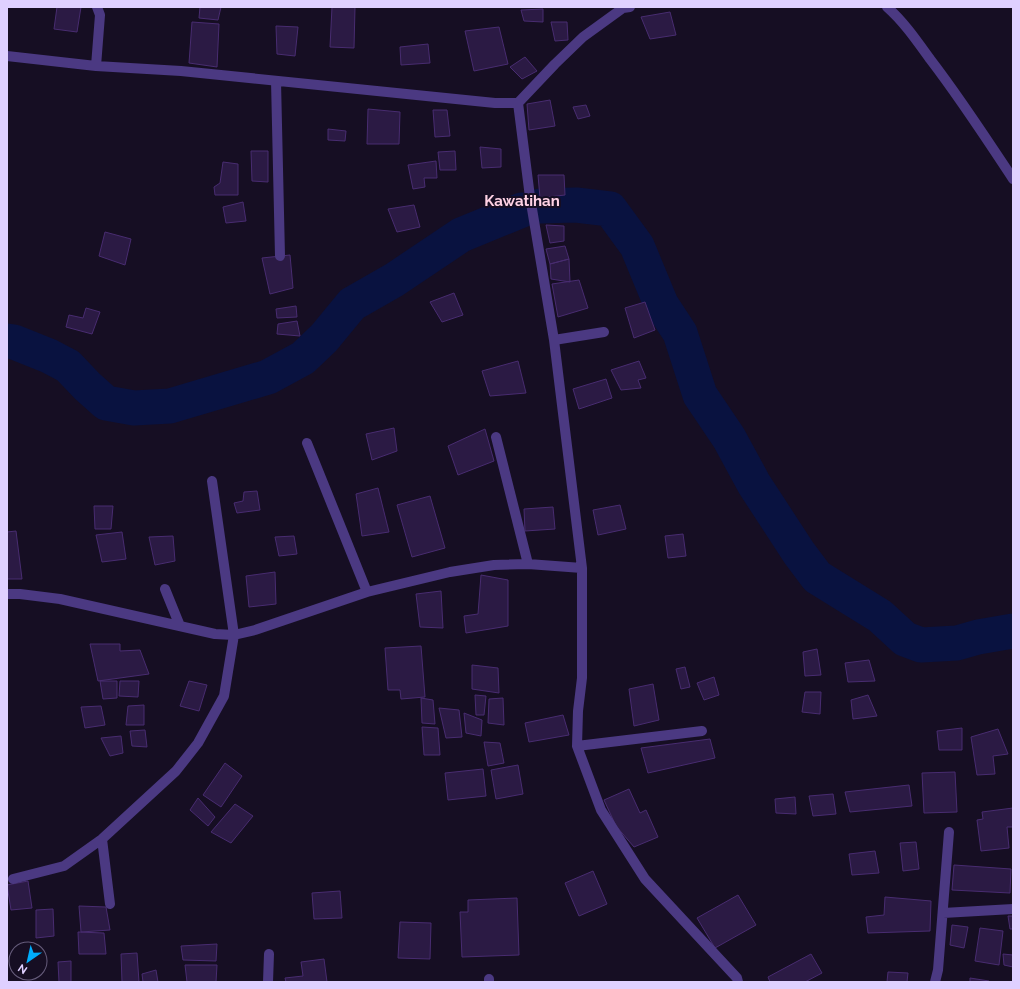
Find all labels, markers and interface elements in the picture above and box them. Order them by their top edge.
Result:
district label: Kawatihan [484,192,560,210]
north arrow [8,941,48,981]
text: N [16,961,30,977]

